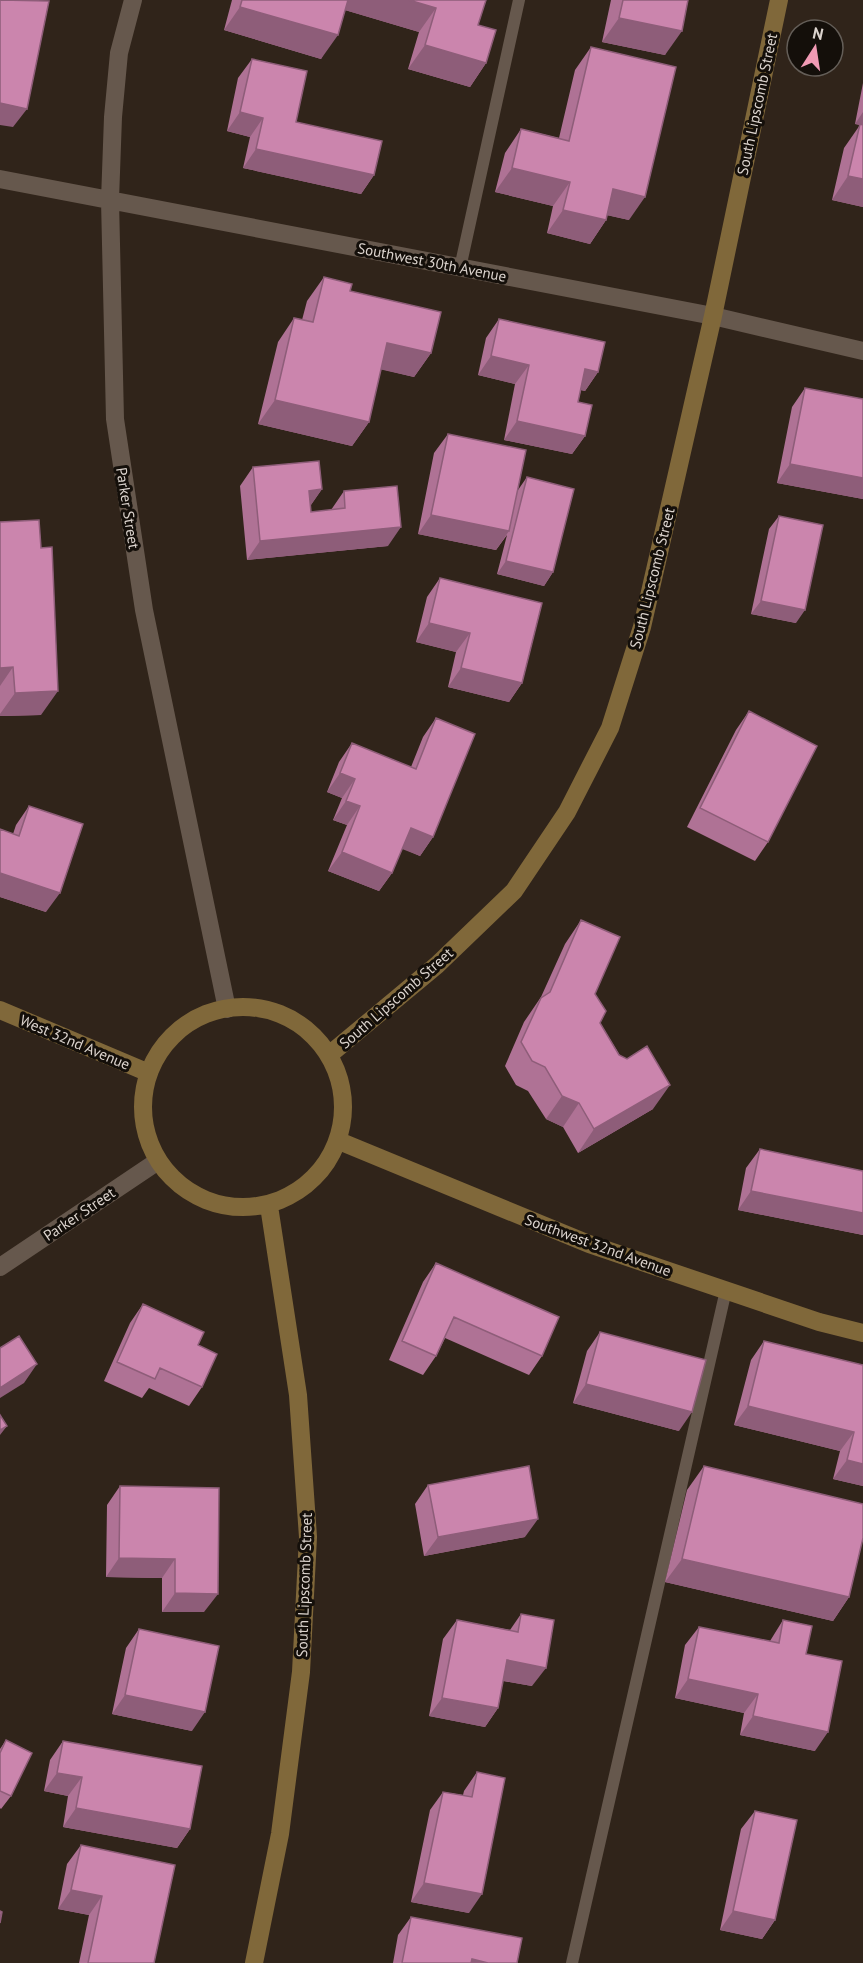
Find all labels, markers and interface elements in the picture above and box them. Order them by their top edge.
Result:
north arrow [785,18,845,78]
text: N [811,22,825,44]
street label: South Lipscomb Street [733,31,781,177]
street label: Southwest 30th Avenue [356,238,508,286]
street label: Parker Street [112,466,144,550]
street label: South Lipscomb Street [625,506,679,650]
street label: South Lipscomb Street [335,943,457,1053]
street label: West 32nd Avenue [17,1010,133,1074]
street label: Parker Street [40,1183,118,1245]
street label: Southwest 32nd Avenue [522,1210,674,1280]
street label: South Lipscomb Street [292,1512,316,1658]

